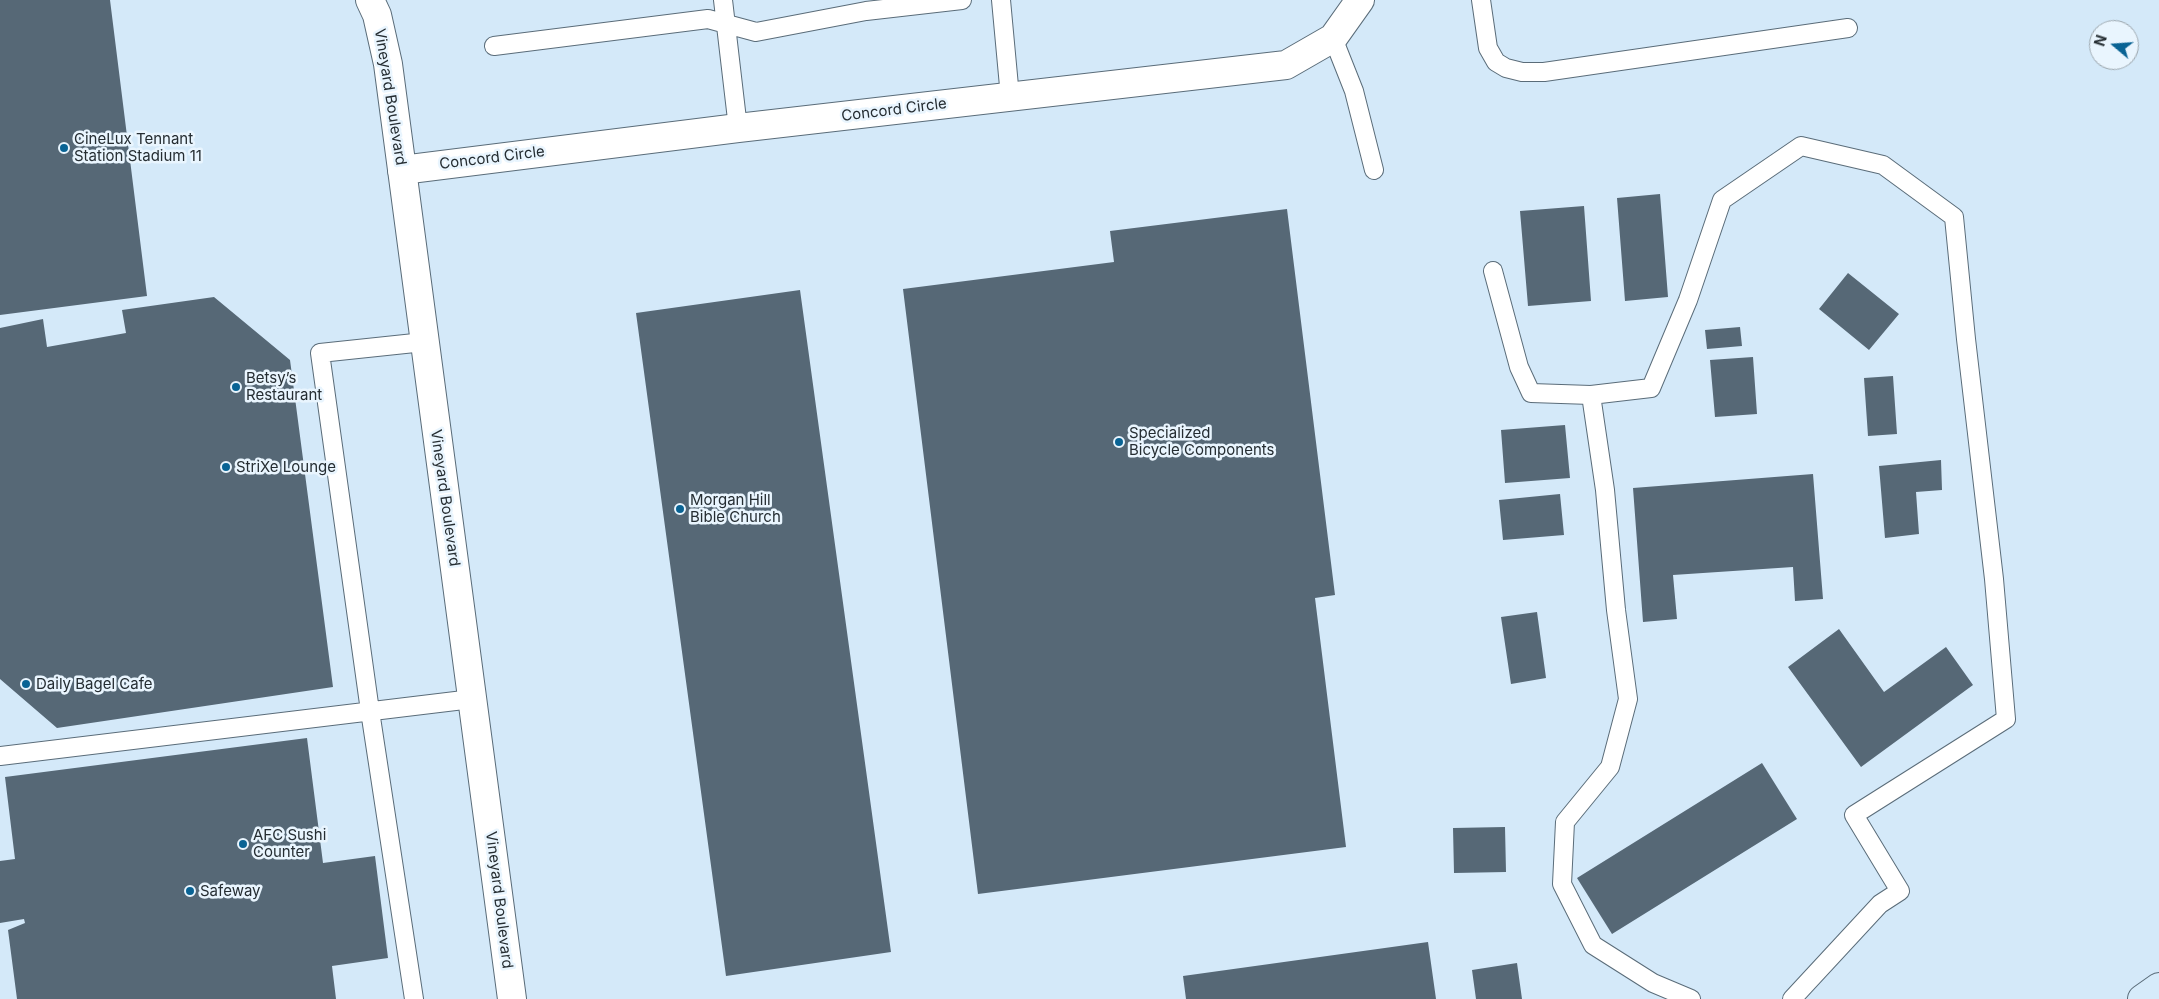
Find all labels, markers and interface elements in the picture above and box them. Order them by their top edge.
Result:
north arrow [2089,20,2139,70]
street label: Vineyard Boulevard [370,27,410,167]
text: N [2090,33,2110,48]
street label: Concord Circle [840,95,948,125]
place label: CineLux Tennant Station Stadium 11 [74,130,202,165]
marker: CineLux Tennant Station Stadium 11 [58,142,70,154]
street label: Concord Circle [438,143,546,173]
place label: Betsy’s Restaurant [246,369,322,404]
marker: Betsy’s Restaurant [230,381,242,393]
place label: Specialized Bicycle Components [1129,424,1274,459]
street label: Vineyard Boulevard [426,428,464,568]
marker: Specialized Bicycle Components [1113,436,1125,448]
place label: StriXe Lounge [236,458,336,476]
marker: StriXe Lounge [220,461,232,473]
place label: Morgan Hill Bible Church [690,491,781,526]
marker: Morgan Hill Bible Church [674,503,686,515]
place label: Daily Bagel Cafe [36,675,153,693]
marker: Daily Bagel Cafe [20,678,32,690]
place label: AFC Sushi Counter [253,826,326,861]
street label: Vineyard Boulevard [482,830,516,970]
marker: AFC Sushi Counter [237,838,249,850]
place label: Safeway [200,882,261,900]
marker: Safeway [184,885,196,897]

